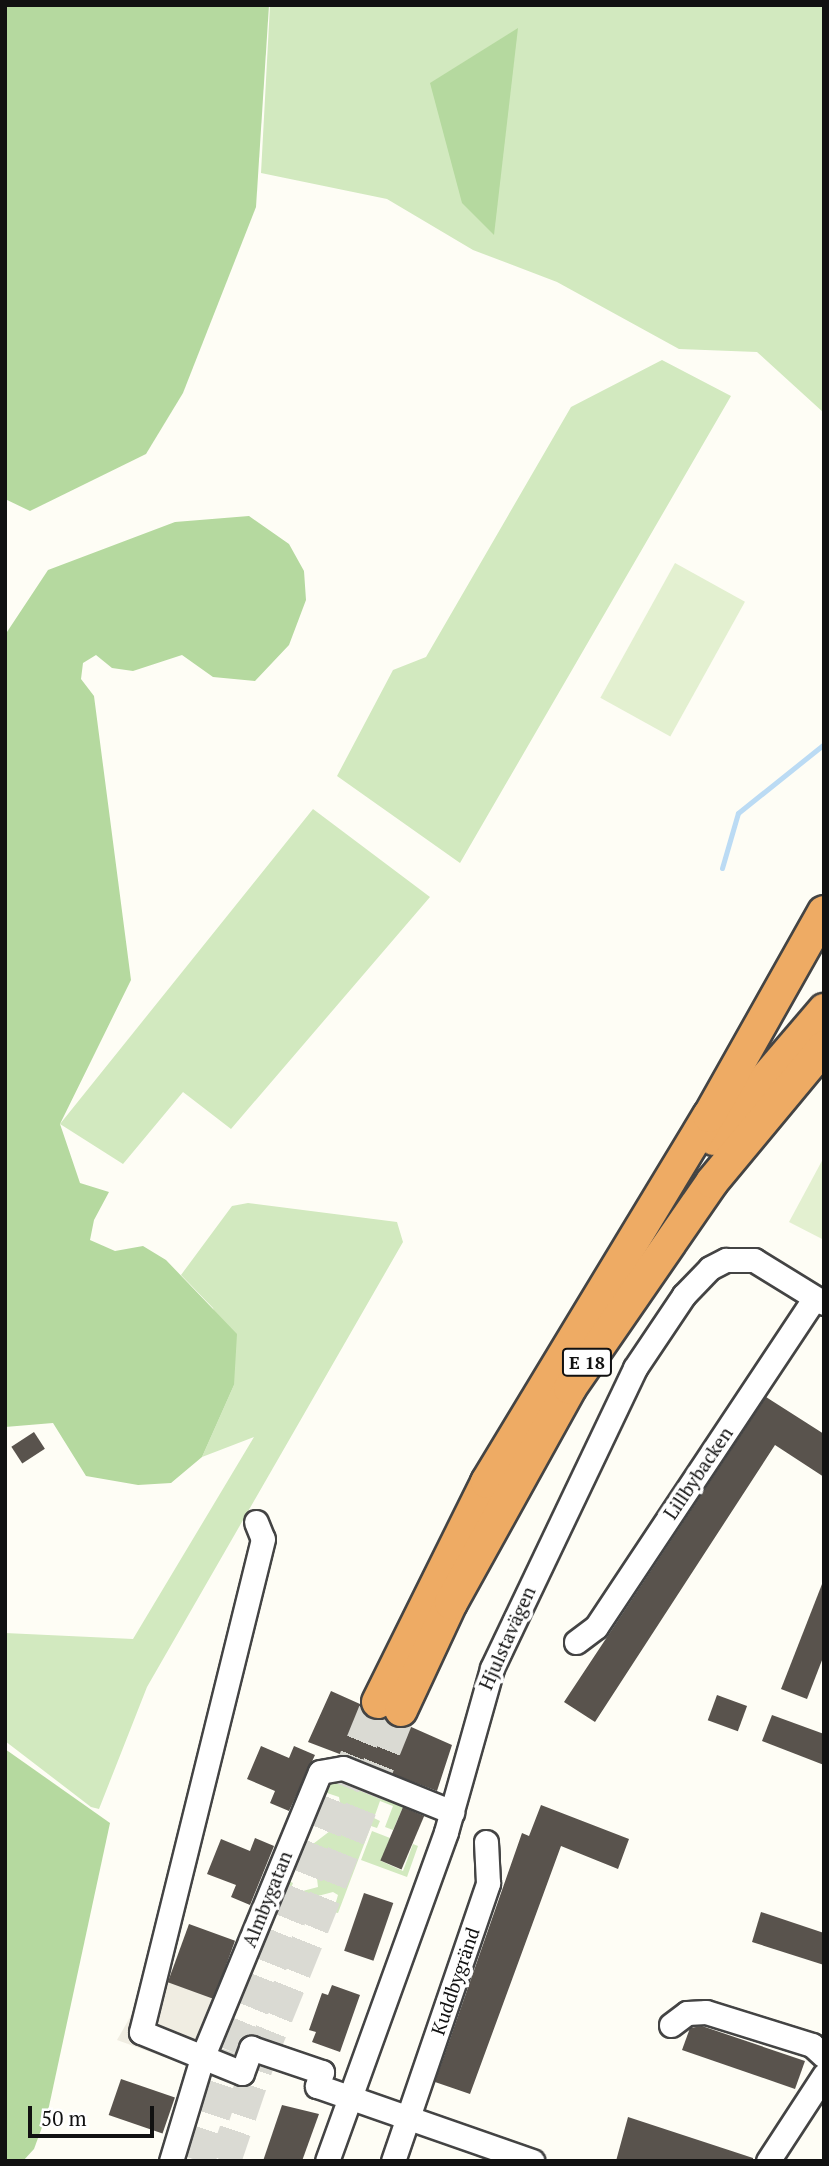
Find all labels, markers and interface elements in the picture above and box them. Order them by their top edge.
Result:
road number: E 18 [561,1348,613,1377]
street label: Lillbybacken [659,1423,737,1523]
street label: Hjulstavägen [474,1583,540,1693]
street label: Almbygatan [237,1847,297,1951]
street label: Kuddbygränd [426,1924,484,2038]
scale bar [32,2092,158,2136]
text: 50 m [41,2104,87,2132]

